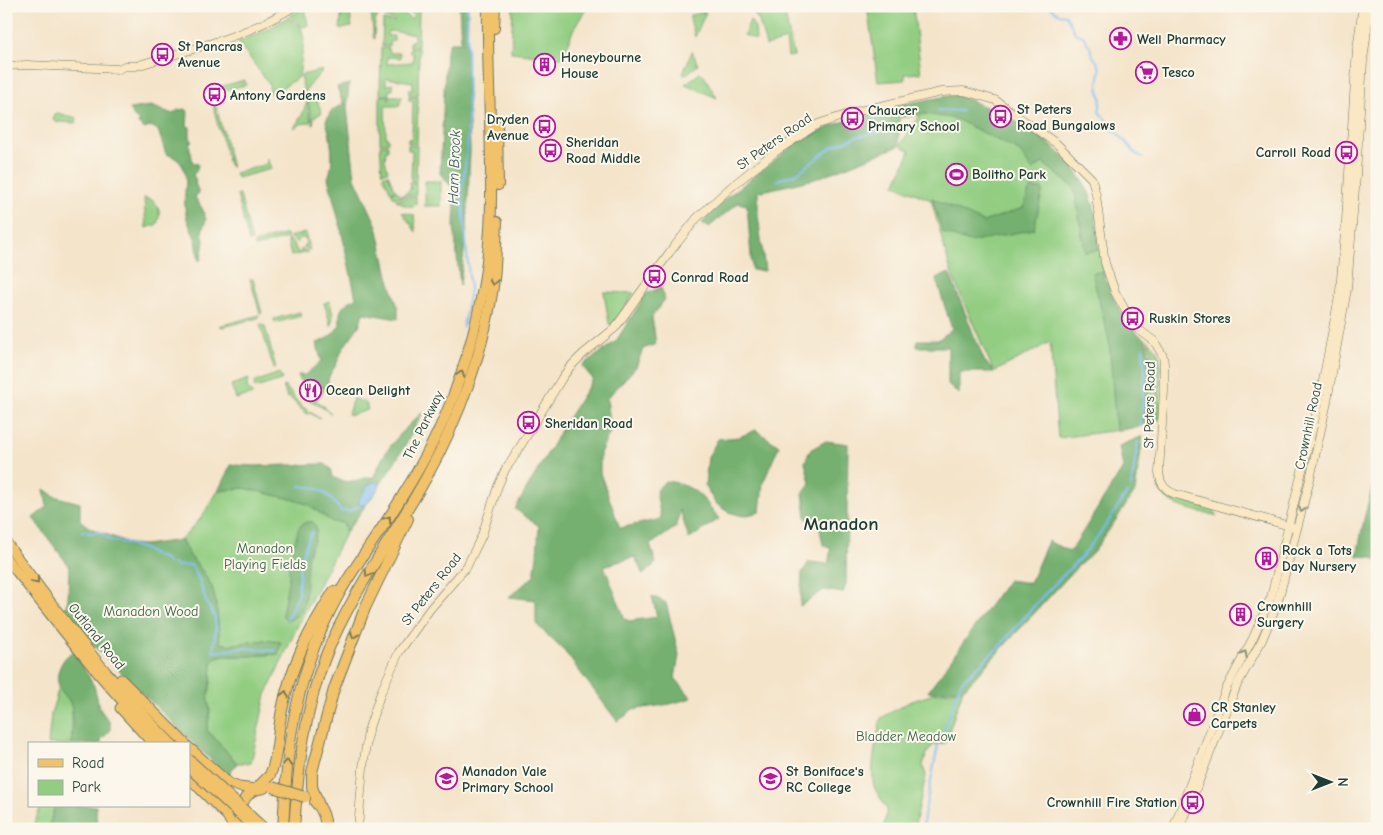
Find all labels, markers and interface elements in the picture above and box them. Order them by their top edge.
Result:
pharmacy icon: Well Pharmacy [1109,27,1133,51]
place label: Well Pharmacy [1137,31,1226,48]
place label: St Pancras Avenue [178,38,243,71]
bus stop icon: St Pancras Avenue [150,42,174,66]
place label: Honeybourne House [561,49,641,82]
building icon: Honeybourne House [533,53,557,77]
supermarket icon: Tesco [1134,60,1158,84]
place label: Tesco [1162,64,1195,81]
bus stop icon: Antony Gardens [202,83,226,107]
place label: Antony Gardens [230,87,326,104]
place label: St Peters Road Bungalows [1017,101,1115,134]
place label: Chaucer Primary School [868,102,959,135]
bus stop icon: St Peters Road Bungalows [989,105,1013,129]
bus stop icon: Chaucer Primary School [840,106,864,130]
street label: St Peters Road [734,109,815,173]
place label: Dryden Avenue [487,111,529,144]
bus stop icon: Dryden Avenue [533,115,557,139]
water label: Ham Brook [444,129,464,204]
place label: Sheridan Road Middle [566,134,640,167]
bus stop icon: Sheridan Road Middle [538,138,562,162]
bus stop icon: Carroll Road [1335,140,1359,164]
place label: Carroll Road [1256,144,1331,161]
sports icon: Bolitho Park [944,162,968,186]
place label: Bolitho Park [972,166,1046,183]
bus stop icon: Conrad Road [643,265,667,289]
place label: Conrad Road [671,269,749,286]
one-way arrow [488,279,499,287]
bus stop icon: Ruskin Stores [1121,306,1145,330]
place label: Ruskin Stores [1149,310,1230,327]
street label: St Peters Road [1140,361,1159,449]
one-way arrow [455,370,465,379]
restaurant icon: Ocean Delight [298,378,322,402]
street label: Crownhill Road [1291,381,1326,471]
place label: Ocean Delight [326,382,410,399]
street label: The Parkway [399,387,448,463]
bus stop icon: Sheridan Road [517,411,541,435]
place label: Sheridan Road [545,415,633,432]
one-way arrow [1297,505,1308,514]
district label: Manadon [804,513,879,535]
one-way arrow [382,515,391,524]
park label: Manadon Playing Fields [224,540,306,573]
place label: Rock a Tots Day Nursery [1282,542,1357,575]
building icon: Rock a Tots Day Nursery [1254,546,1278,570]
street label: St Peters Road [398,550,465,629]
one-way arrow [364,568,374,577]
one-way arrow [30,575,38,584]
place label: Crownhill Surgery [1257,598,1312,631]
street label: Outland Road [65,600,129,673]
building icon: Crownhill Surgery [1229,602,1253,626]
park label: Manadon Wood [104,603,198,620]
one-way arrow [350,630,360,639]
one-way arrow [1238,651,1248,660]
one-way arrow [279,690,290,698]
place label: CR Stanley Carpets [1211,699,1276,732]
shop icon: CR Stanley Carpets [1183,703,1207,727]
park label: Bladder Meadow [856,728,957,745]
legend [28,742,190,808]
text: Road [72,754,104,772]
one-way arrow [281,758,292,766]
north arrow [1306,758,1356,808]
place label: Manadon Vale Primary School [462,763,553,796]
place label: St Boniface's RC College [786,763,864,796]
school or university icon: Manadon Vale Primary School [434,767,458,791]
school or university icon: St Boniface's RC College [758,767,782,791]
text: N [1334,777,1351,787]
text: Park [72,778,101,796]
bus stop icon: Crownhill Fire Station [1181,790,1205,814]
place label: Crownhill Fire Station [1047,794,1177,811]

